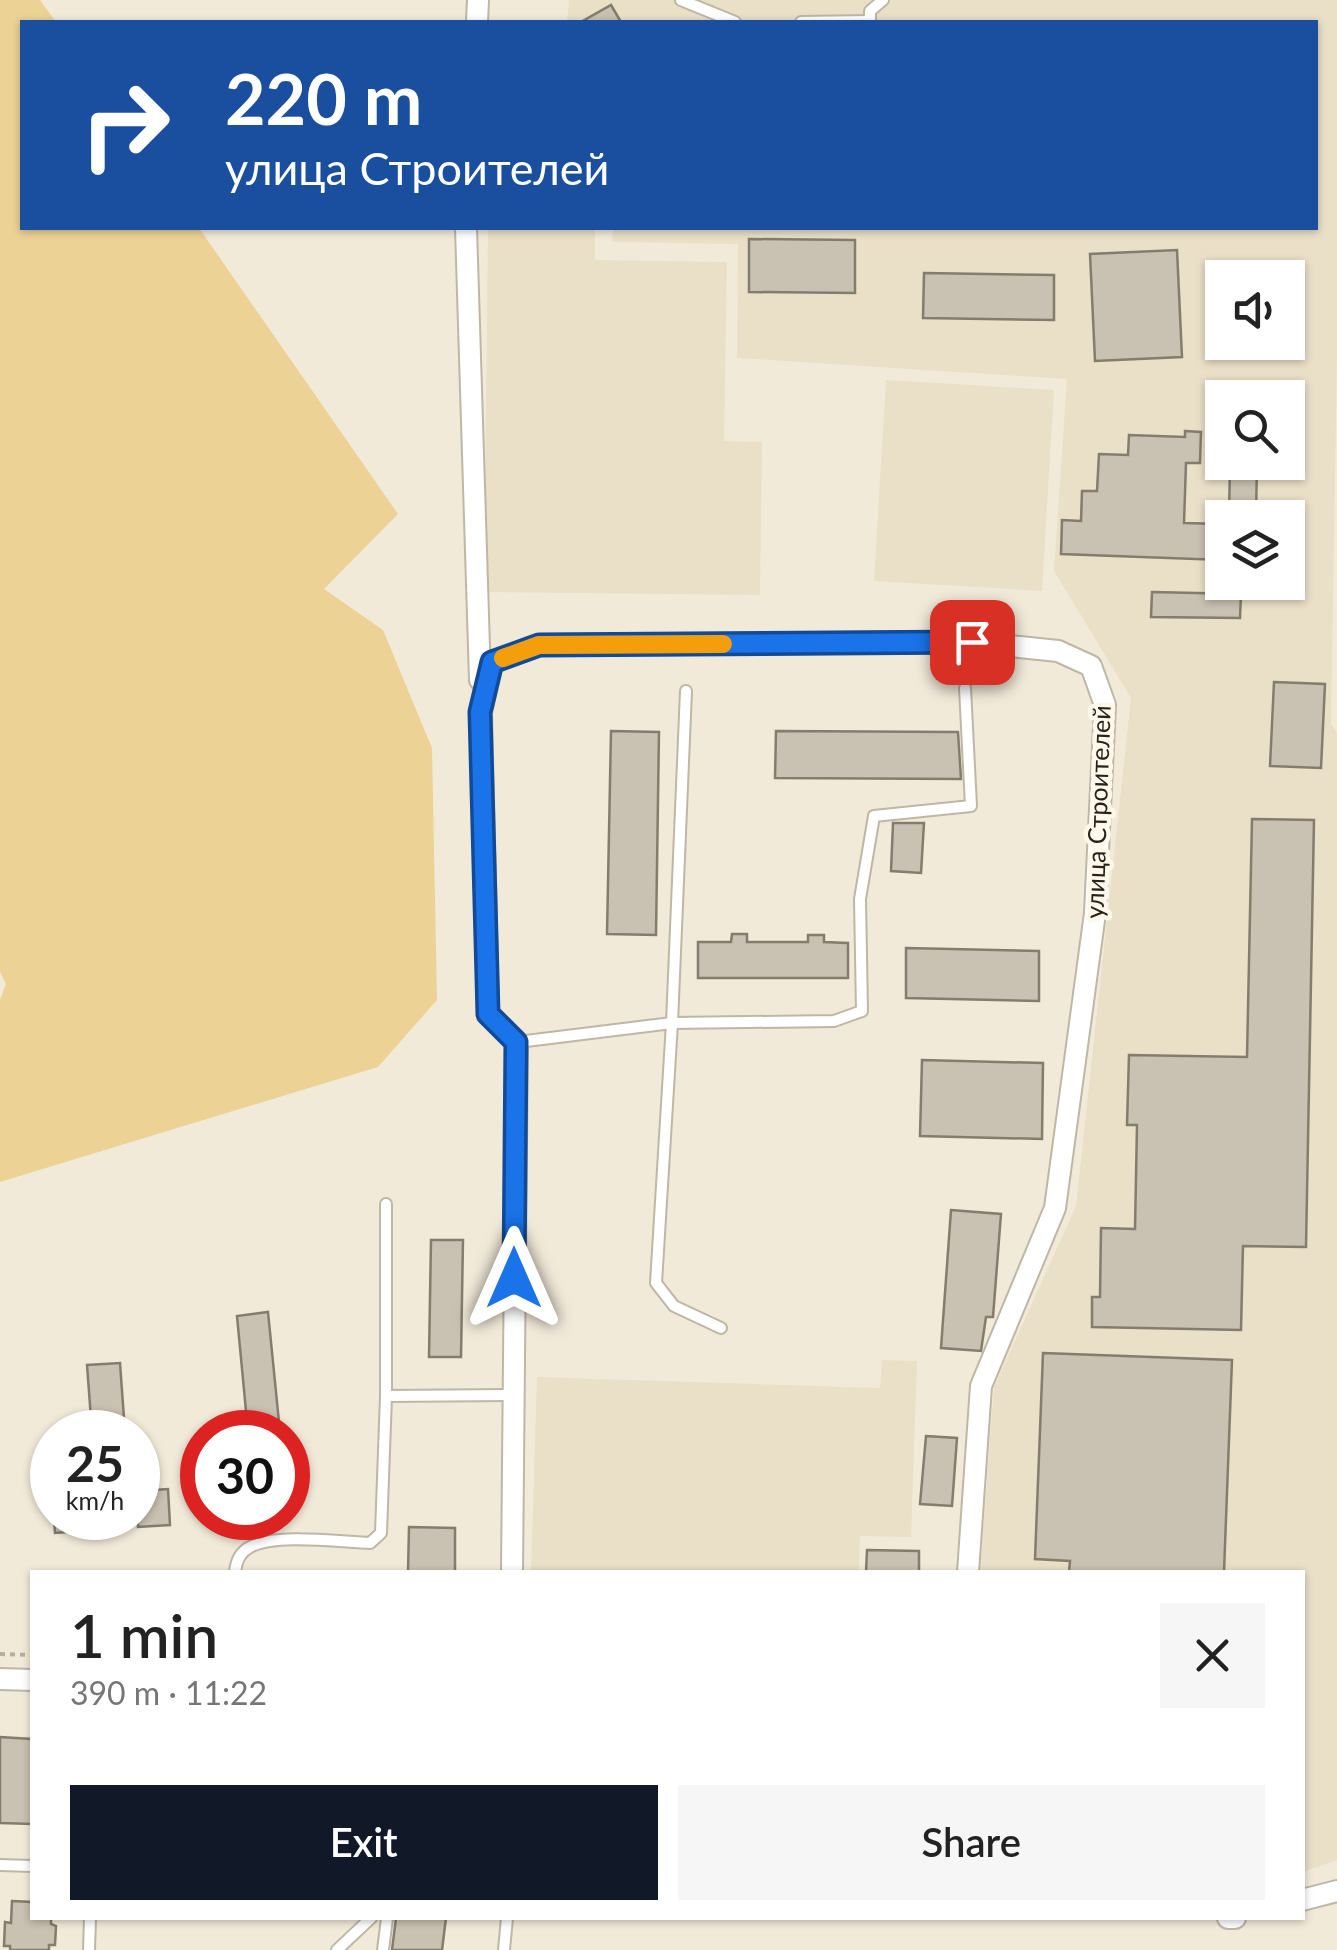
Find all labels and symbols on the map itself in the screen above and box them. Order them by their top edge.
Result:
pin [930,600,1015,685]
street label: улица Строителей [1078,705,1116,919]
position arrow [462,1226,566,1330]
speed limit sign: 30 [180,1410,310,1540]

